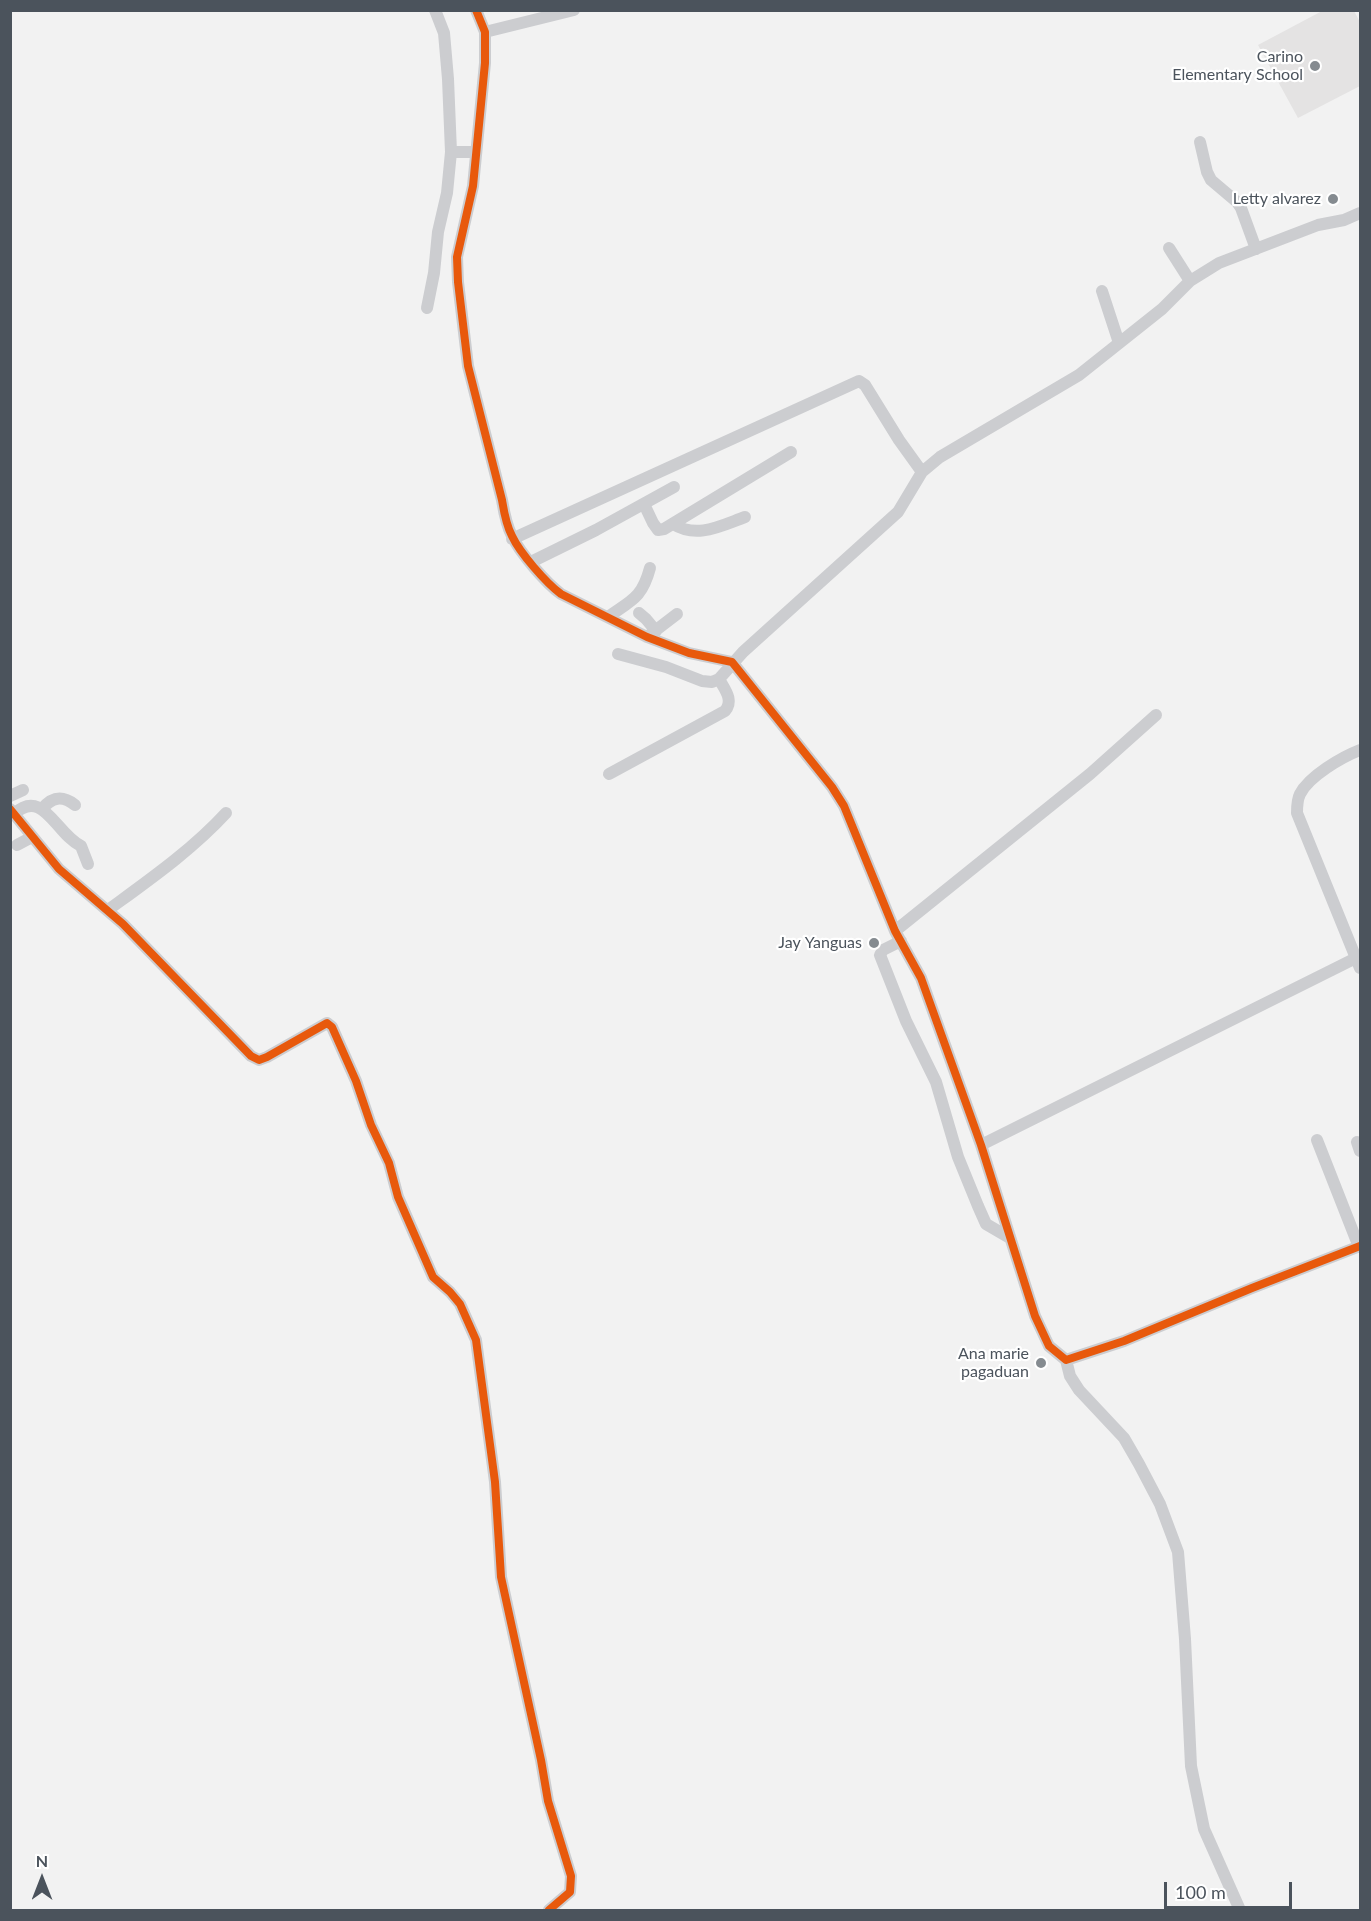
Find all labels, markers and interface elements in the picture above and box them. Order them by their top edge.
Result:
place label: Carino Elementary School [1172,47,1303,85]
marker: Carino Elementary School [1308,59,1322,73]
place label: Letty alvarez [1233,189,1321,209]
marker: Letty alvarez [1326,192,1340,206]
place label: Jay Yanguas [778,933,862,953]
marker: Jay Yanguas [867,936,881,950]
place label: Ana marie pagaduan [958,1344,1029,1382]
marker: Ana marie pagaduan [1034,1356,1048,1370]
north arrow [12,1849,72,1909]
text: N [36,1851,48,1870]
scale bar [1167,1870,1294,1908]
text: 100 m [1175,1881,1226,1903]

